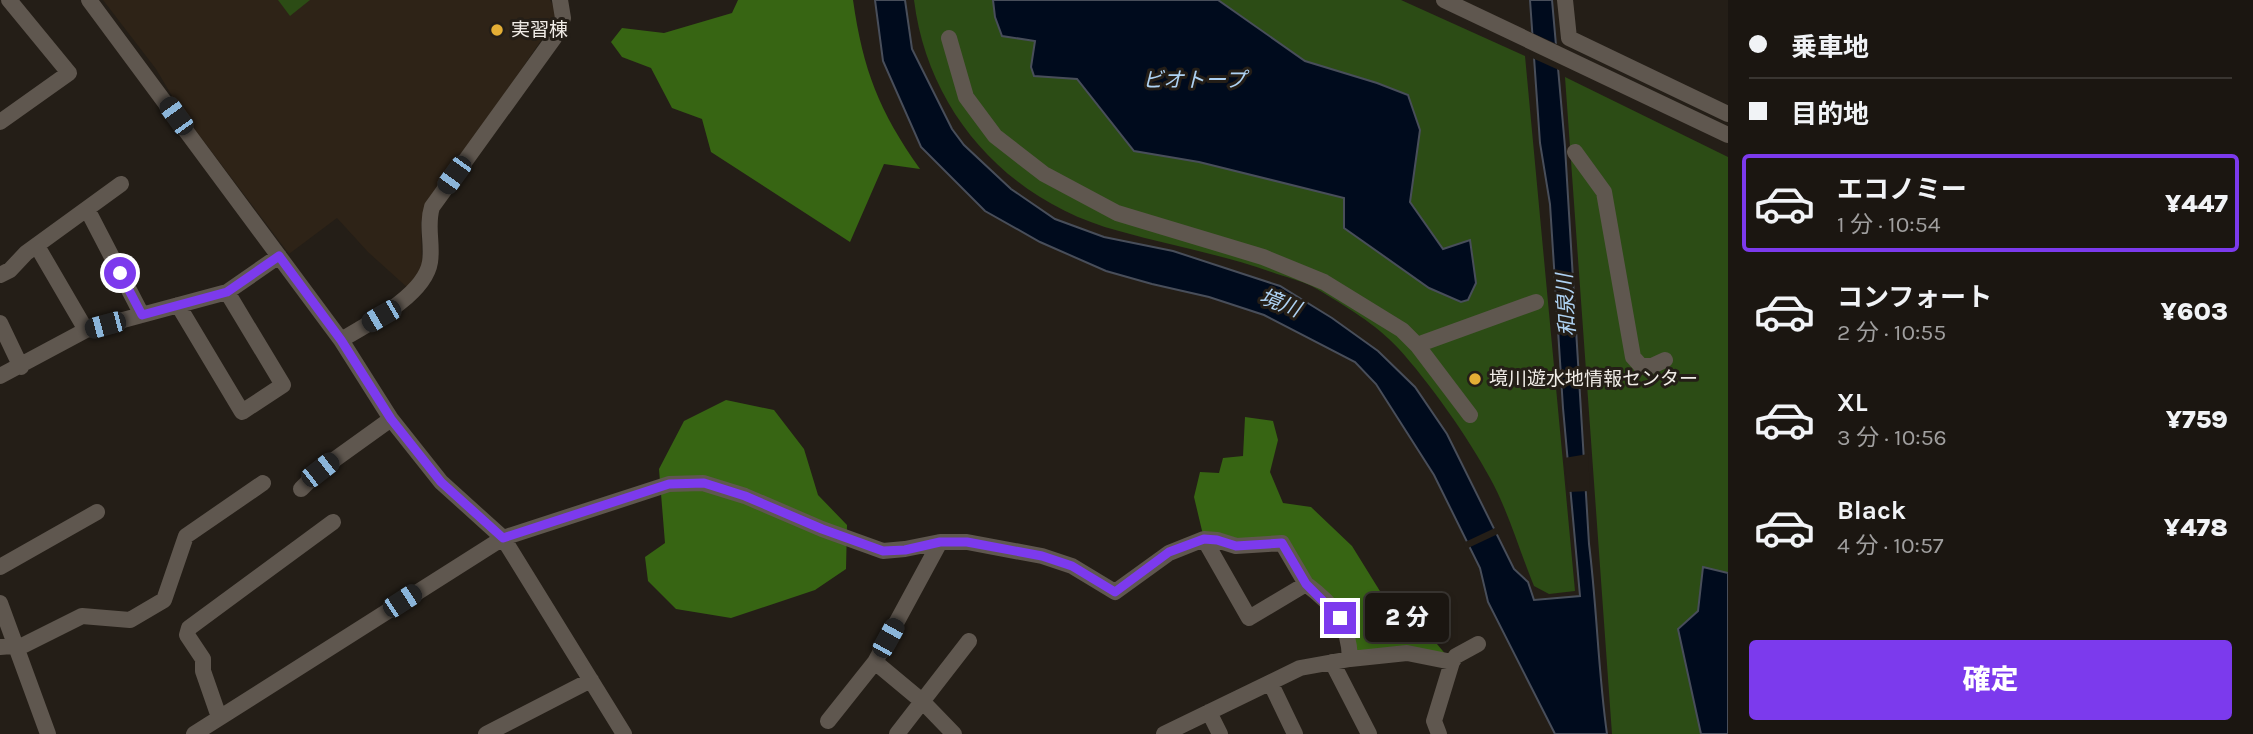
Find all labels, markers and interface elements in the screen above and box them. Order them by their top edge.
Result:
place label: 実習棟 [511,19,568,41]
marker: 実習棟 [489,22,505,38]
text: 乗車地 [1791,32,1869,63]
water label: ビオトープ [1142,68,1250,92]
car [156,93,197,139]
text: 目的地 [1791,99,1869,130]
car [434,152,475,198]
icon: car [1753,172,1816,235]
text: エコノミー [1837,174,1967,205]
text: ¥447 [2165,188,2228,219]
text: 1 分 · 10:54 [1837,211,1940,238]
route start [104,257,136,289]
water label: 和泉川 [1552,271,1580,337]
icon: car [1753,280,1816,343]
text: コンフォート [1837,282,1992,313]
water label: 境川 [1256,284,1306,322]
car [358,296,405,336]
text: ¥603 [2160,296,2228,327]
car [82,309,129,341]
text: 2 分 · 10:55 [1837,319,1946,346]
place label: 境川遊水地情報センター [1489,368,1698,390]
marker: 境川遊水地情報センター [1467,371,1483,387]
text: XL [1837,387,1868,418]
icon: car [1753,388,1816,451]
text: ¥759 [2166,404,2228,435]
text: 3 分 · 10:56 [1837,424,1947,451]
car [297,449,344,491]
text: Black [1837,495,1906,526]
icon: car [1753,496,1816,559]
text: ¥478 [2164,512,2228,543]
text: 4 分 · 10:57 [1837,532,1944,559]
car [379,581,426,621]
callout: 2 分 [1364,594,1448,642]
route end [1324,602,1356,634]
text: 2 分 [1385,604,1429,631]
car [869,615,908,661]
button: 確定 [1749,640,2232,720]

